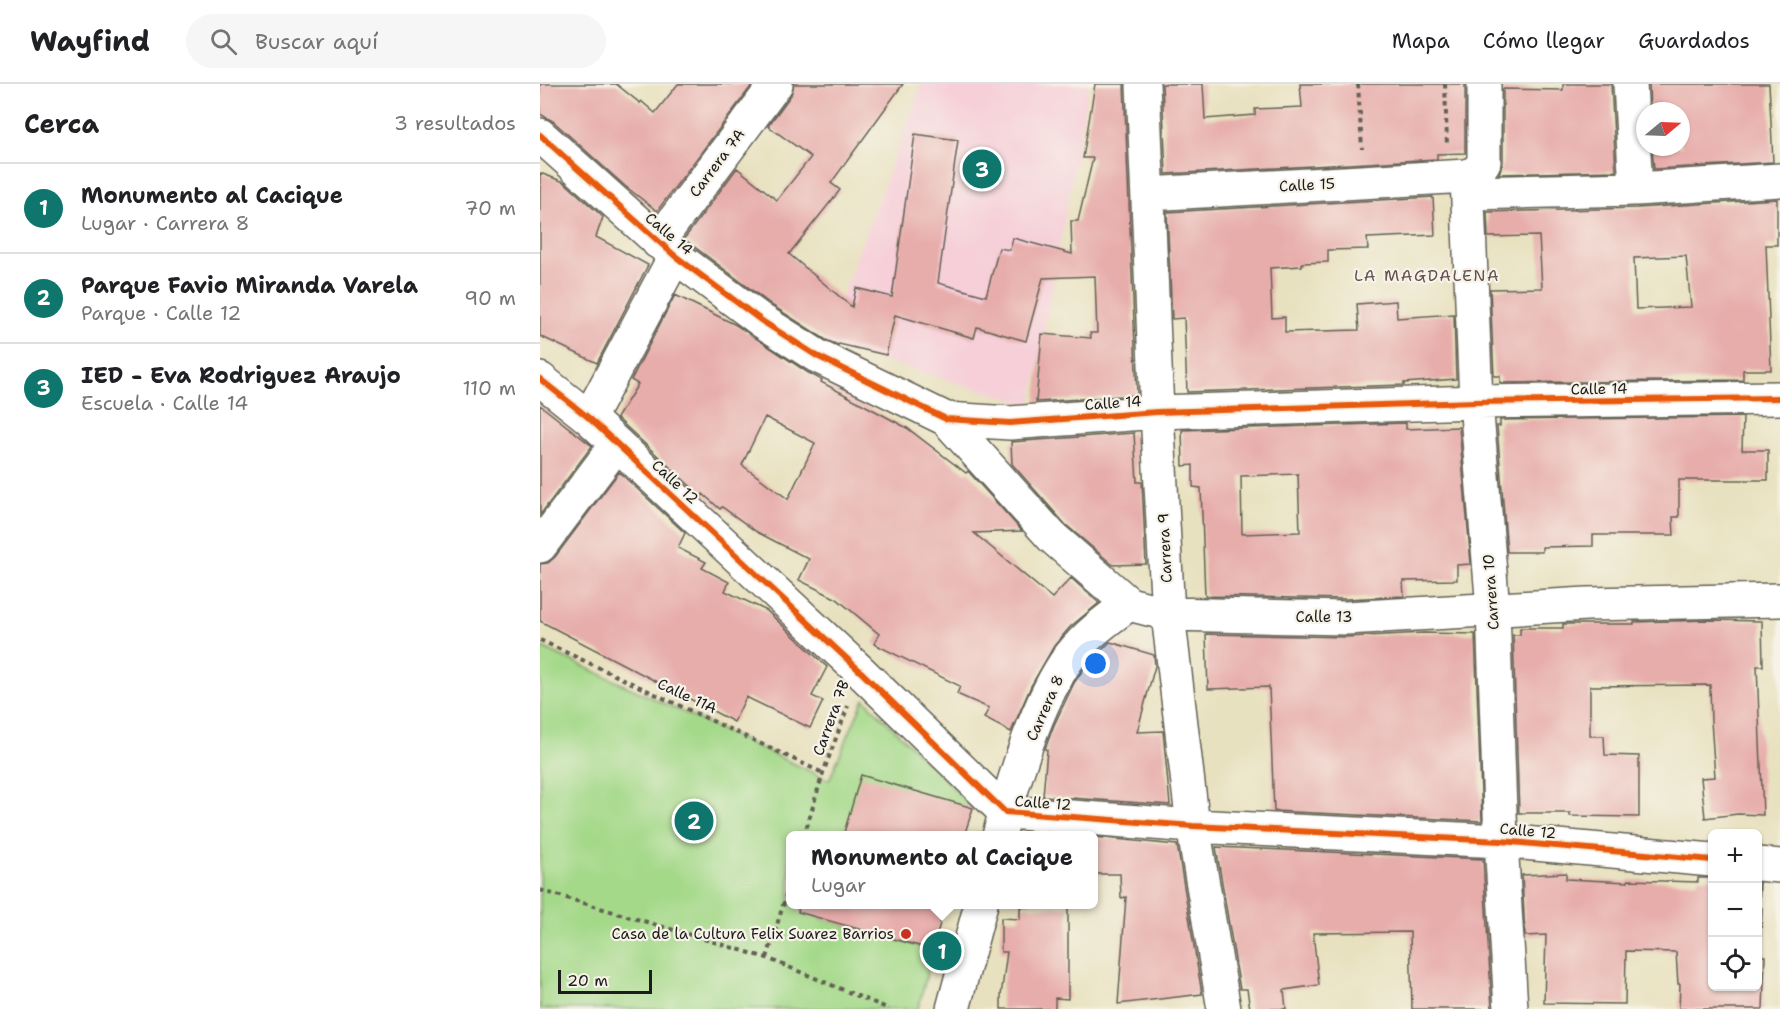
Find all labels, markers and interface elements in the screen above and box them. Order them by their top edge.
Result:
search box [186,14,606,68]
text: Wayfind [30,22,150,60]
icon: search [207,25,240,58]
text: Buscar aquí [255,27,378,56]
text: Mapa [1392,27,1450,55]
text: Cómo llegar [1483,27,1605,55]
text: Guardados [1638,27,1750,55]
north arrow [1636,102,1690,156]
text: Cerca [24,106,99,141]
text: 3 resultados [394,110,516,136]
street label: Carrera 7A [685,125,749,201]
pin: 3 [962,146,1002,191]
street label: Calle 15 [1279,174,1335,196]
text: Monumento al Cacique [81,181,343,210]
text: 1 [39,195,48,221]
text: 70 m [464,195,516,221]
street label: Calle 14 [641,208,697,260]
text: Lugar · Carrera 8 [81,210,249,236]
district label: LA MAGDALENA [1354,265,1500,286]
text: Parque Favio Miranda Varela [81,271,418,300]
text: 2 [37,285,51,311]
text: 90 m [464,285,516,311]
text: Parque · Calle 12 [81,300,241,326]
text: IED - Eva Rodriguez Araujo [81,361,401,390]
text: 3 [37,375,51,401]
text: 110 m [462,375,516,401]
street label: Calle 14 [1570,379,1628,399]
text: Escuela · Calle 14 [81,390,248,416]
street label: Calle 14 [1084,391,1142,415]
street label: Calle 12 [647,455,703,509]
street label: Carrera 9 [1153,512,1177,584]
street label: Carrera 10 [1478,553,1504,631]
street label: Calle 13 [1296,607,1352,627]
your location [1081,649,1110,678]
street label: Carrera 8 [1022,672,1068,744]
street label: Calle 11A [654,674,720,718]
street label: Carrera 7B [808,677,854,759]
street label: Calle 12 [1014,791,1072,815]
pin: 2 [674,798,714,844]
street label: Calle 12 [1499,819,1557,843]
map controls [1708,829,1762,991]
button: + [1708,829,1762,883]
popup [786,831,1098,909]
text: Monumento al Cacique [811,843,1073,872]
text: Lugar [811,872,867,898]
button: − [1708,883,1762,937]
place label: Casa de la Cultura Felix Suarez Barrios [612,924,894,944]
marker: Casa de la Cultura Felix Suarez Barrios [899,927,913,941]
pin: 1 [922,928,962,974]
button: locate [1708,937,1762,991]
scale bar [558,967,652,994]
text: 20 m [567,970,608,991]

